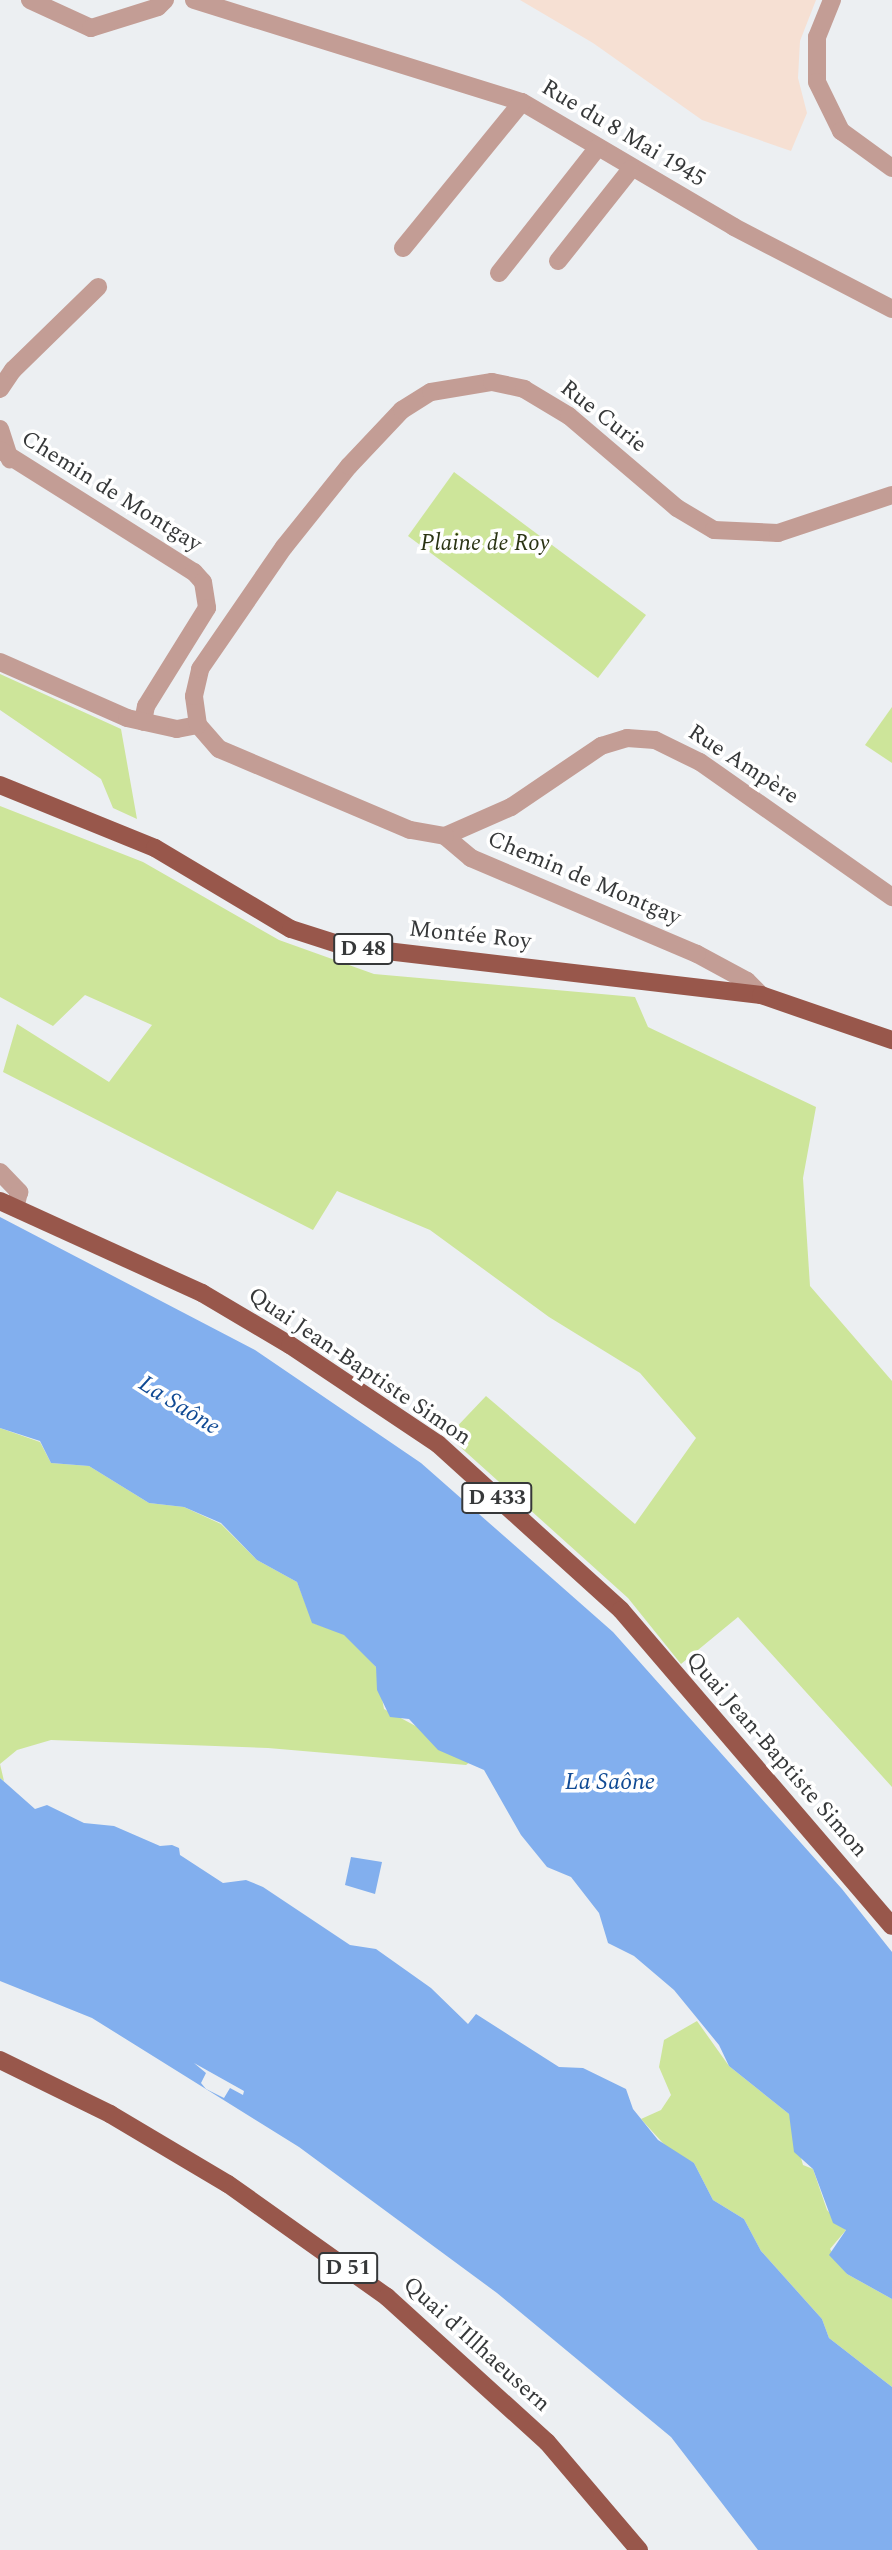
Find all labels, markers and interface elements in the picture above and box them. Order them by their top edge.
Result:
street label: Rue du 8 Mai 1945 [536,74,710,194]
street label: Rue Curie [554,375,652,459]
street label: Chemin de Montgay [16,425,206,559]
park label: Plaine de Roy [420,530,550,558]
street label: Rue Ampère [682,719,804,811]
street label: Chemin de Montgay [483,826,685,932]
street label: Montée Roy [408,916,532,956]
road number: D 48 [332,932,394,967]
street label: Quai Jean-Baptiste Simon [242,1282,476,1452]
water label: La Saône [133,1370,225,1442]
road number: D 433 [460,1480,534,1516]
street label: Quai Jean-Baptiste Simon [679,1647,873,1863]
water label: La Saône [565,1769,655,1797]
road number: D 51 [316,2250,380,2286]
street label: Quai d'Illhaeusern [397,2272,555,2418]

